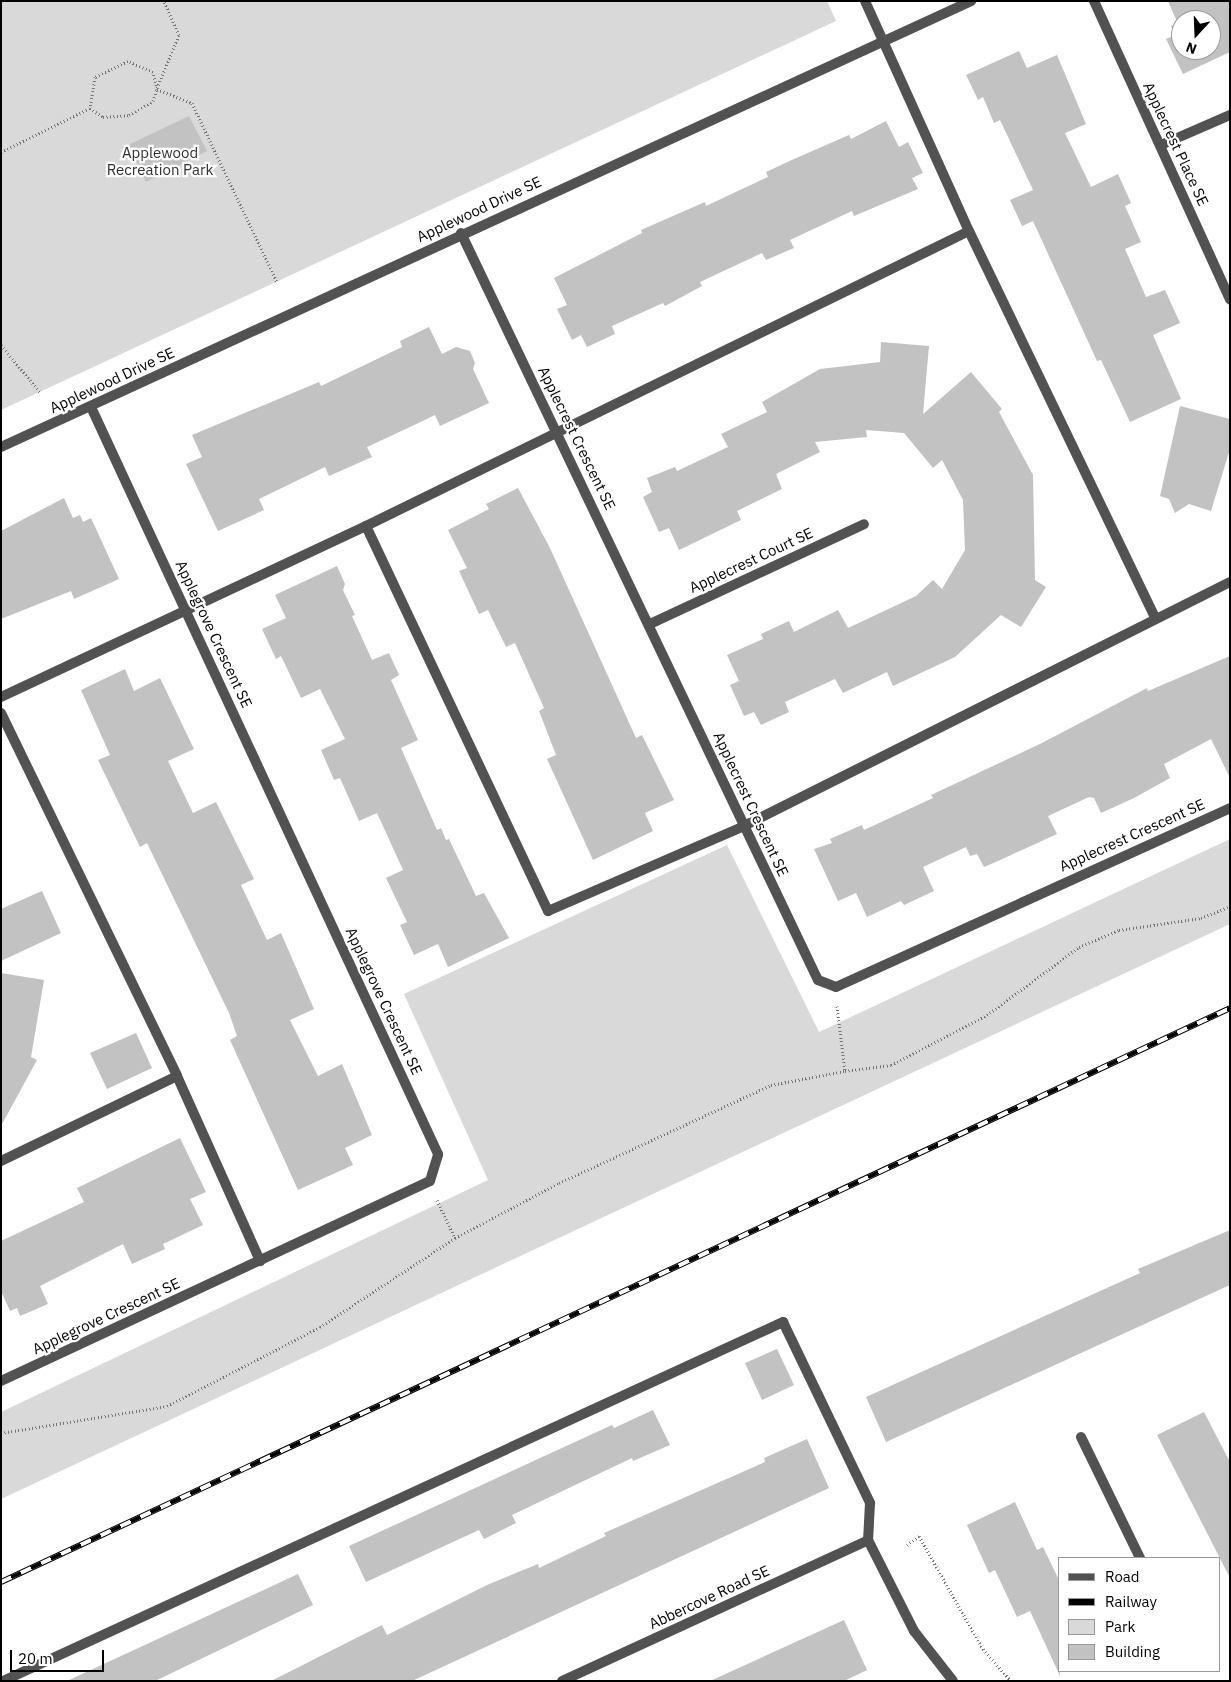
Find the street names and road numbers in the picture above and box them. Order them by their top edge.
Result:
street label: Applecrest Place SE [1139,79,1213,209]
street label: Applewood Drive SE [414,172,544,246]
street label: Applewood Drive SE [47,343,177,417]
street label: Applecrest Crescent SE [534,363,620,513]
street label: Applecrest Court SE [686,523,816,597]
street label: Applegrove Crescent SE [172,557,256,711]
street label: Applecrest Crescent SE [710,729,792,879]
street label: Applecrest Crescent SE [1056,795,1208,875]
street label: Applegrove Crescent SE [342,924,426,1078]
street label: Applegrove Crescent SE [29,1274,183,1358]
street label: Abbercove Road SE [646,1561,772,1633]

